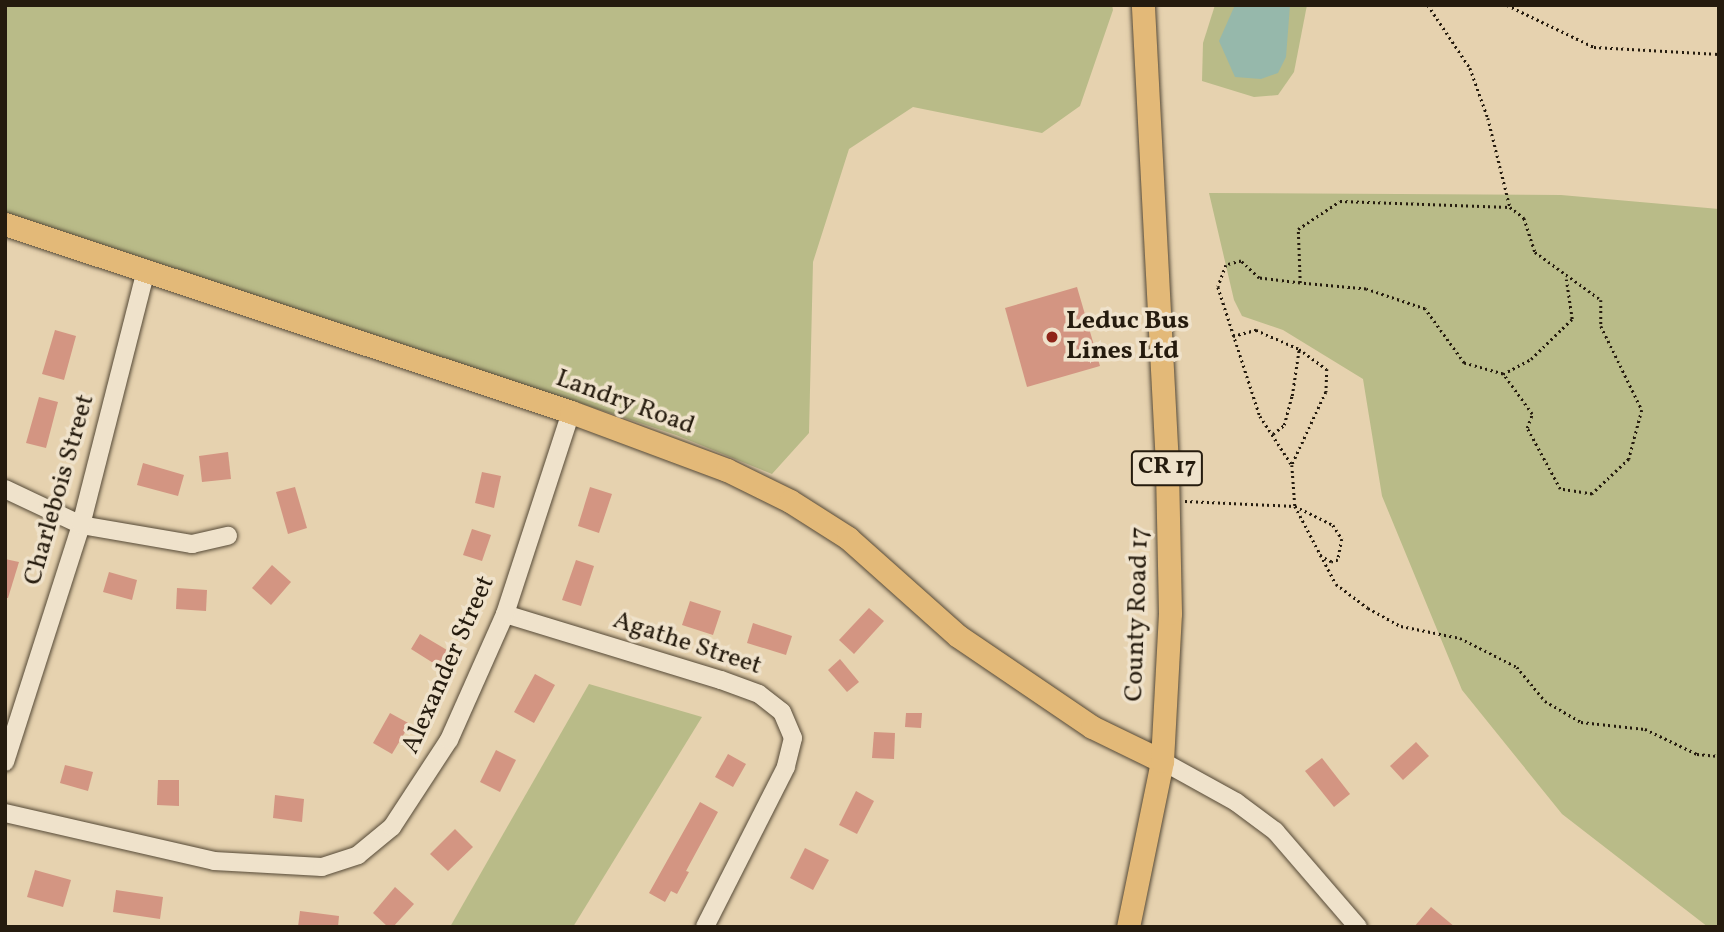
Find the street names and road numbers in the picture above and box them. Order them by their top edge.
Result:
street label: Landry Road [551,363,699,443]
street label: Charlebois Street [18,391,102,589]
road number: CR 17 [1130,448,1204,489]
street label: County Road 17 [1119,526,1157,702]
street label: Alexander Street [396,571,502,759]
street label: Agathe Street [609,605,765,683]

